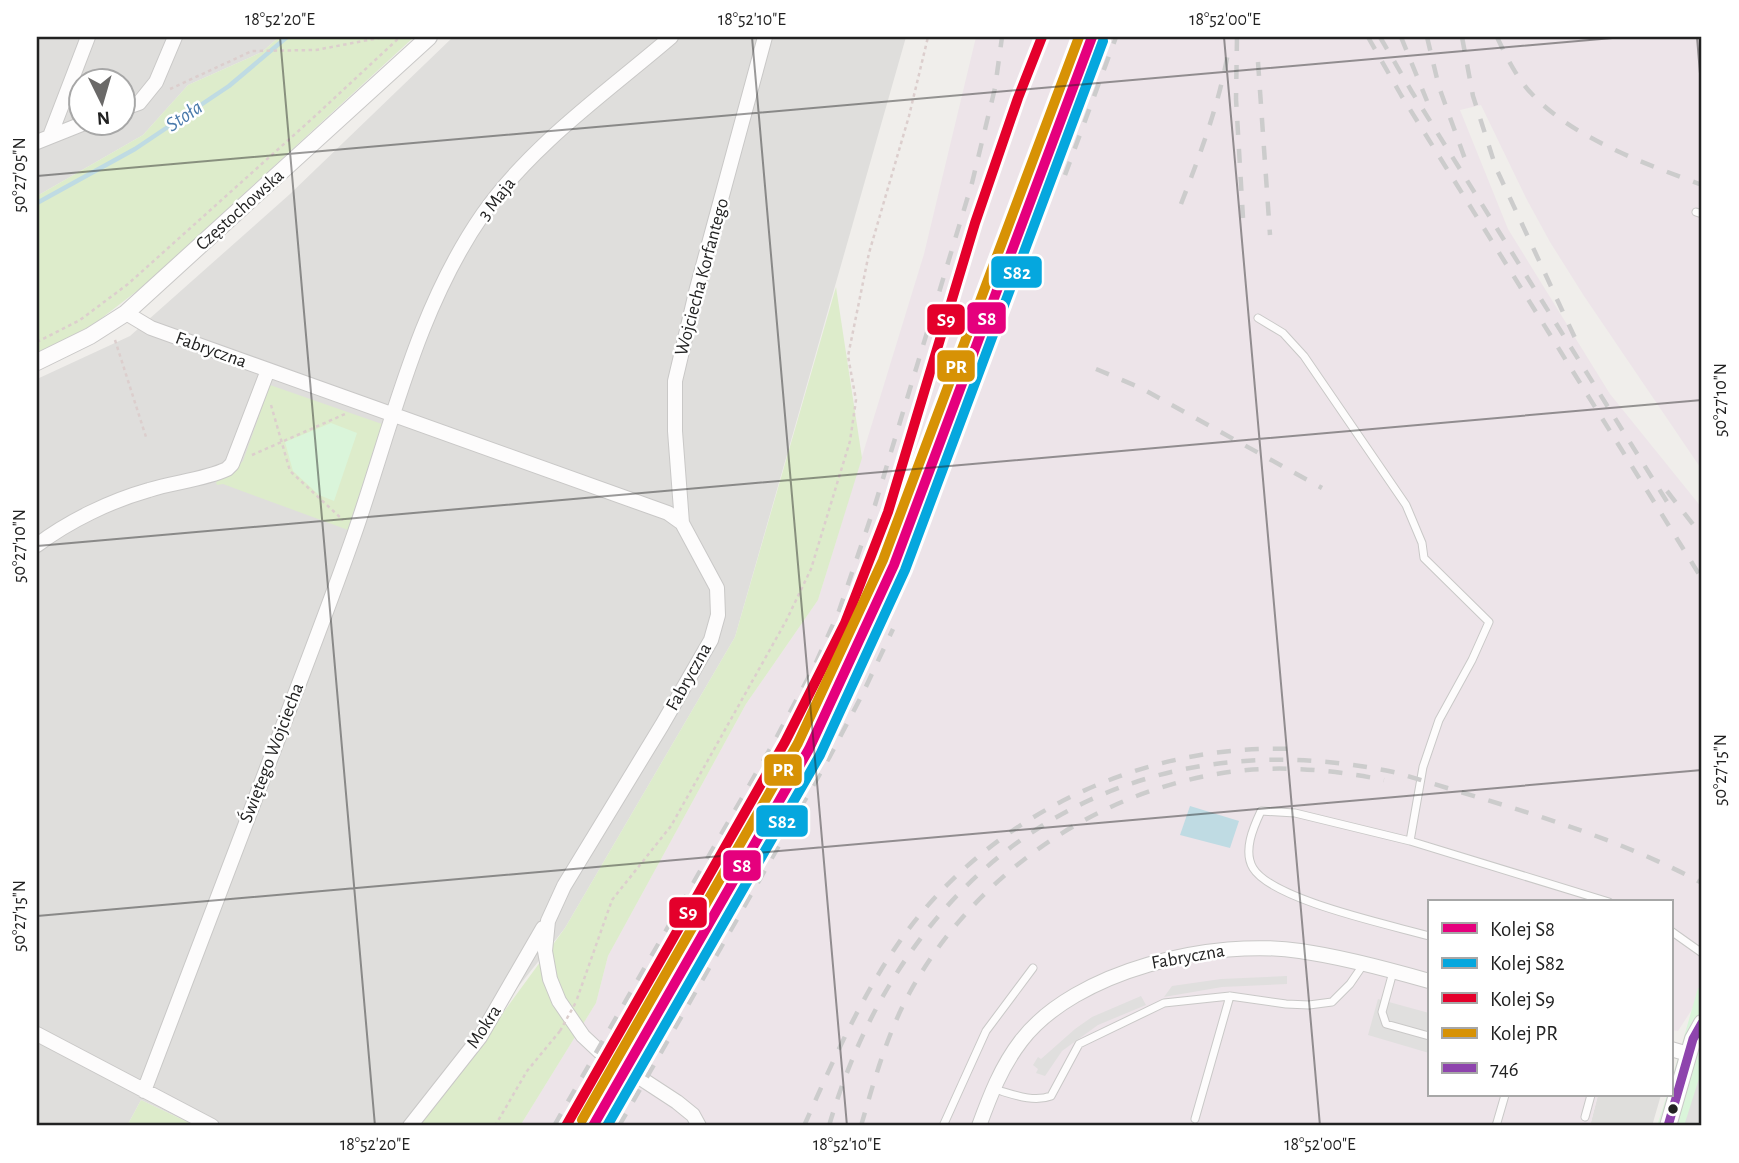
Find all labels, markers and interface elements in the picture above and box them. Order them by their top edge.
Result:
text: 18°52'20"E [245,11,315,29]
text: 18°52'10"E [718,11,786,29]
text: 18°52'00"E [1189,11,1261,29]
north arrow [66,66,136,136]
water label: Stoła [162,96,206,136]
text: N [96,107,111,127]
text: 50°27'05"N [11,137,29,213]
street label: Częstochowska [192,166,288,254]
street label: 3 Maja [475,174,520,224]
street label: Wojciecha Korfantego [672,196,732,358]
line badge: S82 [990,255,1043,289]
text: S82 [1003,264,1031,283]
line badge: S8 [966,301,1007,335]
line badge: S9 [926,303,966,336]
text: S8 [978,310,996,329]
text: S9 [937,311,955,330]
street label: Fabryczna [173,328,249,372]
line badge: PR [936,349,976,383]
text: PR [945,358,967,377]
text: 50°27'10"N [1712,363,1730,437]
text: 50°27'10"N [11,509,29,583]
street label: Fabryczna [663,640,715,714]
street label: Świętego Wojciecha [235,680,307,825]
text: 50°27'15"N [1712,734,1730,806]
line badge: PR [763,753,803,787]
text: PR [772,761,794,780]
line badge: S82 [755,804,809,838]
text: S82 [768,813,796,832]
line badge: S8 [722,849,762,882]
text: S8 [733,857,751,876]
text: 50°27'15"N [11,880,29,952]
line badge: S9 [668,896,708,929]
legend [1428,900,1672,1096]
text: S9 [679,904,697,923]
text: Kolej S8 [1490,919,1555,940]
street label: Fabryczna [1150,941,1226,973]
text: Kolej S82 [1490,953,1565,974]
text: Kolej S9 [1490,989,1555,1010]
street label: Mokra [463,1002,505,1052]
text: Kolej PR [1490,1023,1558,1044]
text: 746 [1490,1059,1519,1080]
unlabelled marker [1666,1102,1680,1116]
text: 18°52'20"E [340,1136,410,1154]
text: 18°52'10"E [813,1136,881,1154]
text: 18°52'00"E [1284,1136,1356,1154]

